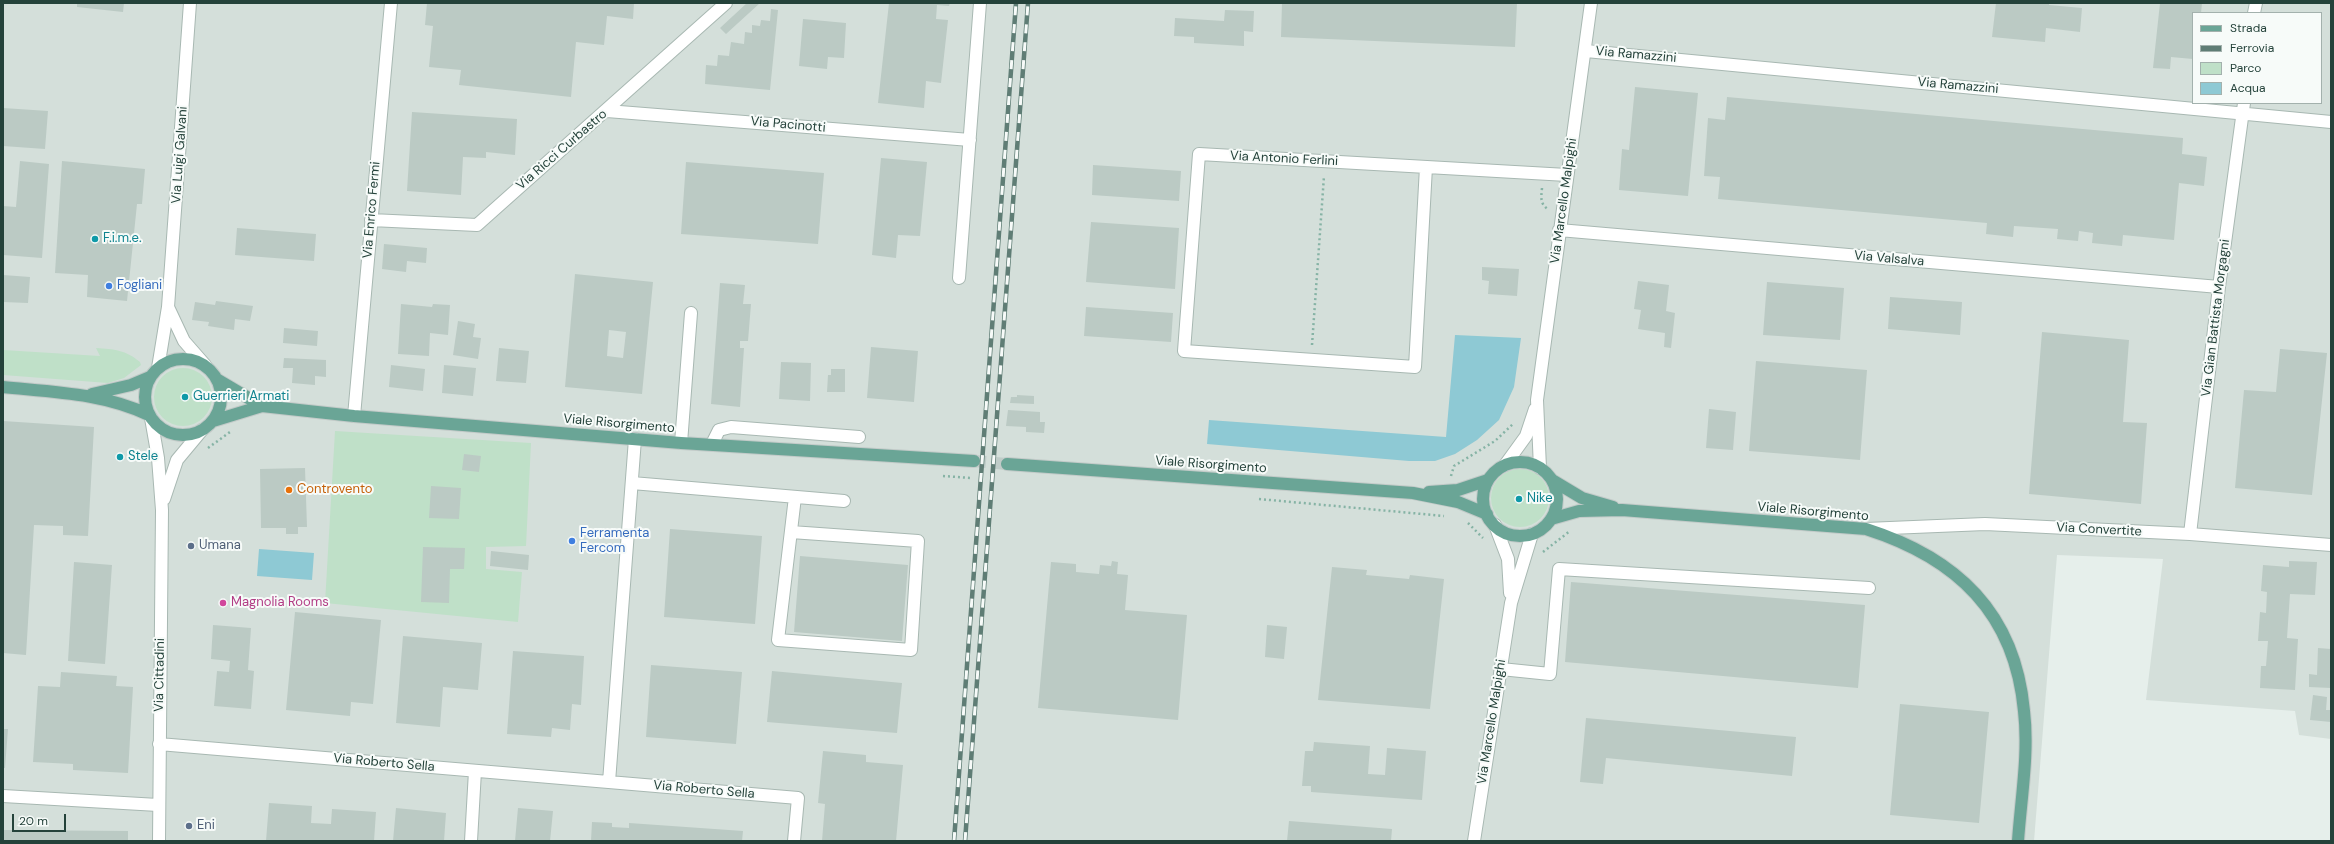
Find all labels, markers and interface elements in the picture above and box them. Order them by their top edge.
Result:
legend [2192,12,2322,104]
text: Strada [2230,20,2267,36]
text: Ferrovia [2230,40,2274,56]
street label: Via Ramazzini [1595,44,1677,66]
text: Parco [2230,60,2261,76]
street label: Via Ramazzini [1917,75,1999,97]
text: Acqua [2230,80,2265,96]
street label: Via Luigi Galvani [169,106,191,204]
street label: Via Ricci Curbastro [513,106,611,194]
street label: Via Pacinotti [750,114,826,136]
street label: Via Marcello Malpighi [1547,137,1581,265]
street label: Via Antonio Ferlini [1230,148,1338,170]
street label: Via Enrico Fermi [360,161,384,259]
place label: F.i.m.e. [103,231,142,247]
marker: F.i.m.e. [90,234,100,244]
street label: Via Gian Battista Morgagni [2199,238,2233,398]
street label: Via Valsalva [1853,248,1925,270]
place label: Fogliani [117,278,162,294]
marker: Fogliani [104,281,114,291]
place label: Guerrieri Armati [193,389,289,405]
marker: Guerrieri Armati [180,392,190,402]
street label: Viale Risorgimento [563,411,675,437]
place label: Stele [128,449,158,465]
marker: Stele [115,452,125,462]
street label: Viale Risorgimento [1155,453,1267,477]
place label: Controvento [297,482,373,498]
marker: Controvento [284,485,294,495]
place label: Nike [1527,491,1553,507]
marker: Nike [1514,494,1524,504]
street label: Viale Risorgimento [1757,499,1869,525]
street label: Via Convertite [2056,520,2142,540]
place label: Ferramenta Fercom [580,526,649,557]
marker: Ferramenta Fercom [567,536,577,546]
place label: Umana [199,538,241,554]
marker: Umana [186,541,196,551]
place label: Magnolia Rooms [231,595,329,611]
marker: Magnolia Rooms [218,598,228,608]
street label: Via Cittadini [152,638,168,712]
street label: Via Marcello Malpighi [1474,658,1510,786]
street label: Via Roberto Sella [333,751,435,775]
street label: Via Roberto Sella [653,778,755,802]
scale bar [14,806,68,832]
text: 20 m [19,813,48,829]
place label: Eni [197,818,215,834]
marker: Eni [184,821,194,831]

